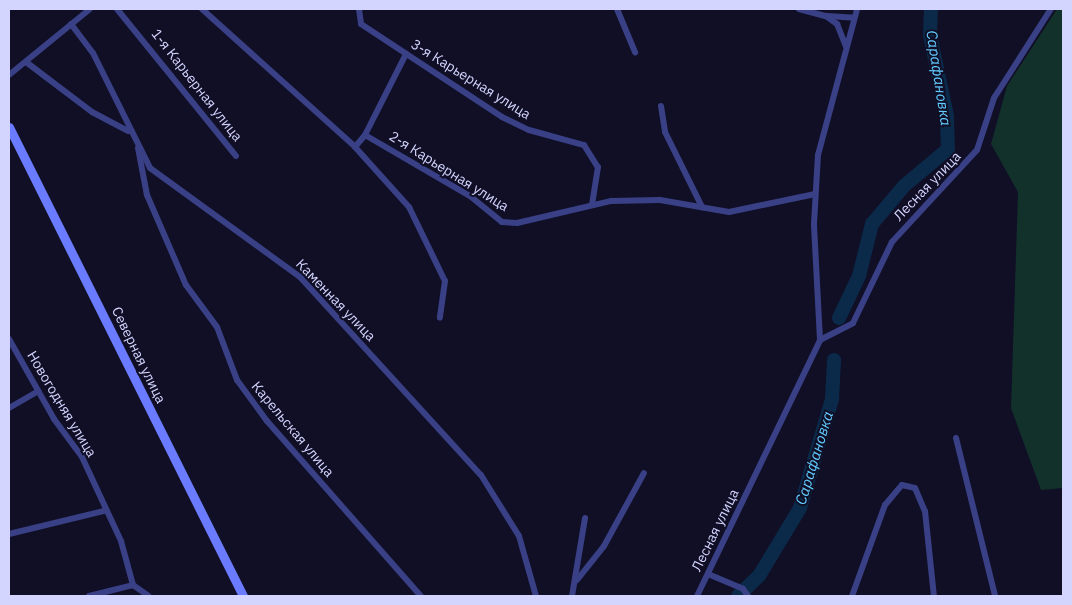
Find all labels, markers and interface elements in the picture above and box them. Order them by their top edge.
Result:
street label: 1-я Карьерная улица [148,25,246,145]
water label: Сарафановка [923,29,955,127]
street label: 3-я Карьерная улица [408,35,534,123]
street label: 2-я Карьерная улица [386,127,512,215]
street label: Лесная улица [890,148,964,224]
street label: Каменная улица [293,255,379,345]
street label: Северная улица [108,304,170,406]
street label: Новогодняя улица [24,348,100,460]
street label: Карельская улица [248,378,338,480]
water label: Сарафановка [791,409,837,507]
street label: Лесная улица [688,486,742,574]

